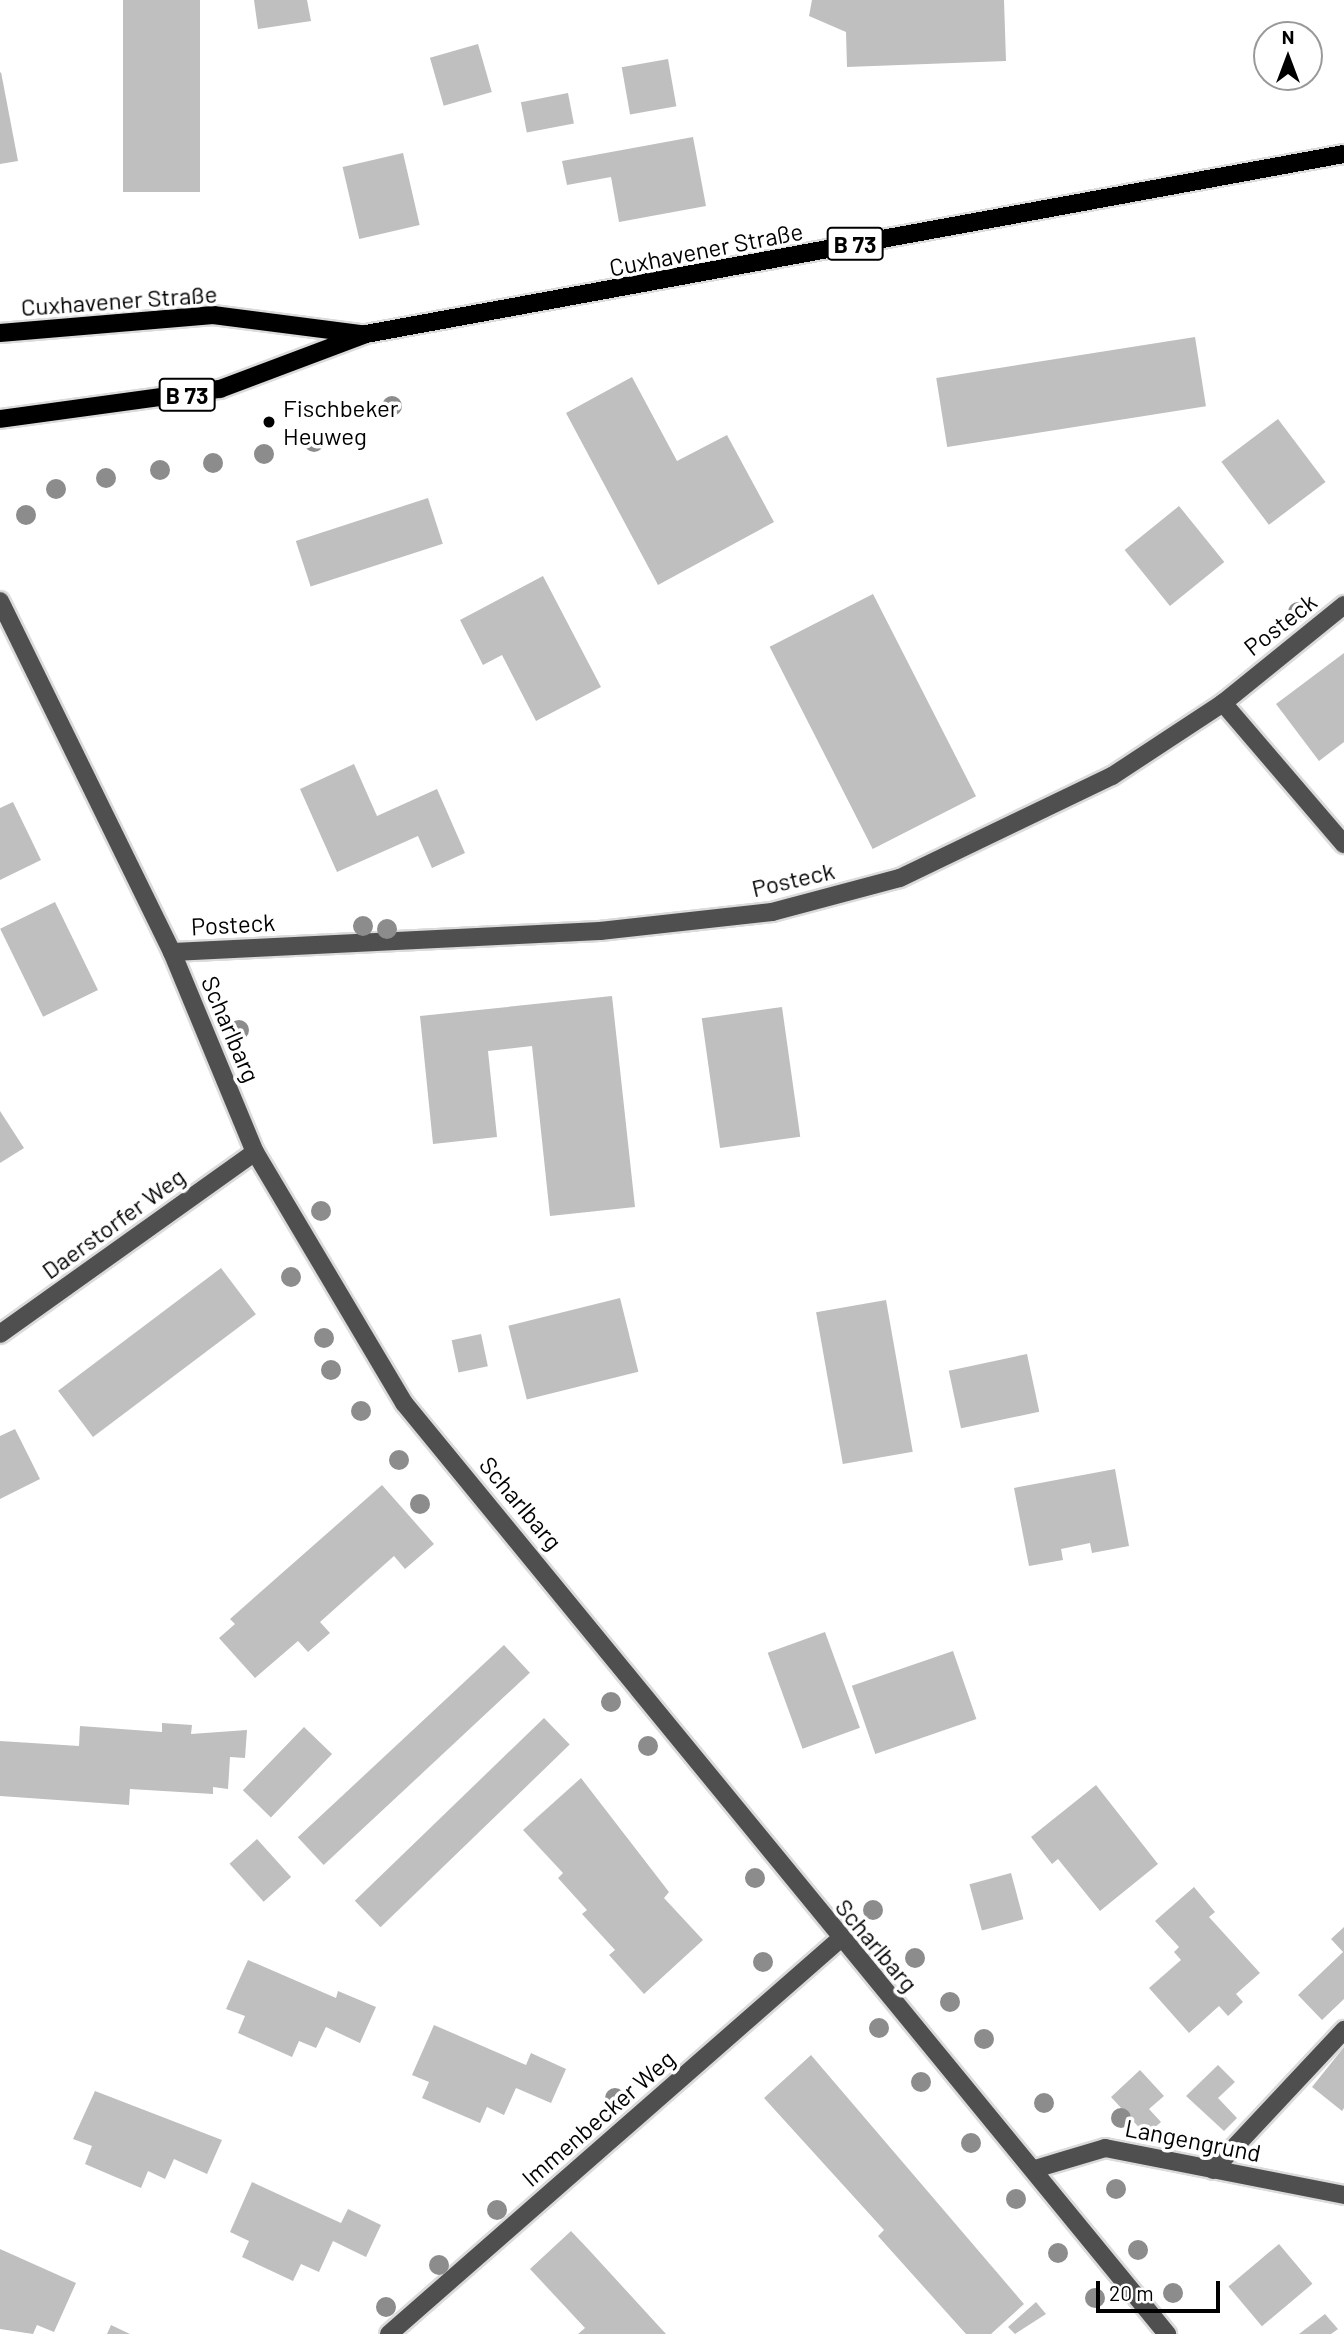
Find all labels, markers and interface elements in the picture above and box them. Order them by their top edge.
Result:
north arrow [1253,21,1323,91]
text: N [1282,25,1294,48]
street label: Cuxhavener Straße [607,216,805,282]
road number: B 73 [825,224,885,264]
street label: Cuxhavener Straße [20,279,218,321]
road number: B 73 [157,376,217,414]
place label: Fischbeker Heuweg [283,394,399,450]
marker: Fischbeker Heuweg [261,414,277,430]
street label: Posteck [1238,587,1322,661]
street label: Posteck [749,856,837,902]
street label: Posteck [190,907,276,941]
street label: Scharlbarg [196,972,266,1086]
street label: Daerstorfer Weg [36,1161,190,1285]
street label: Scharlbarg [474,1451,568,1555]
street label: Scharlbarg [830,1893,924,1997]
street label: Immenbecker Weg [516,2044,680,2192]
street label: Langengrund [1123,2113,1263,2167]
scale bar [1099,2268,1223,2312]
text: 20 m [1109,2280,1154,2305]

